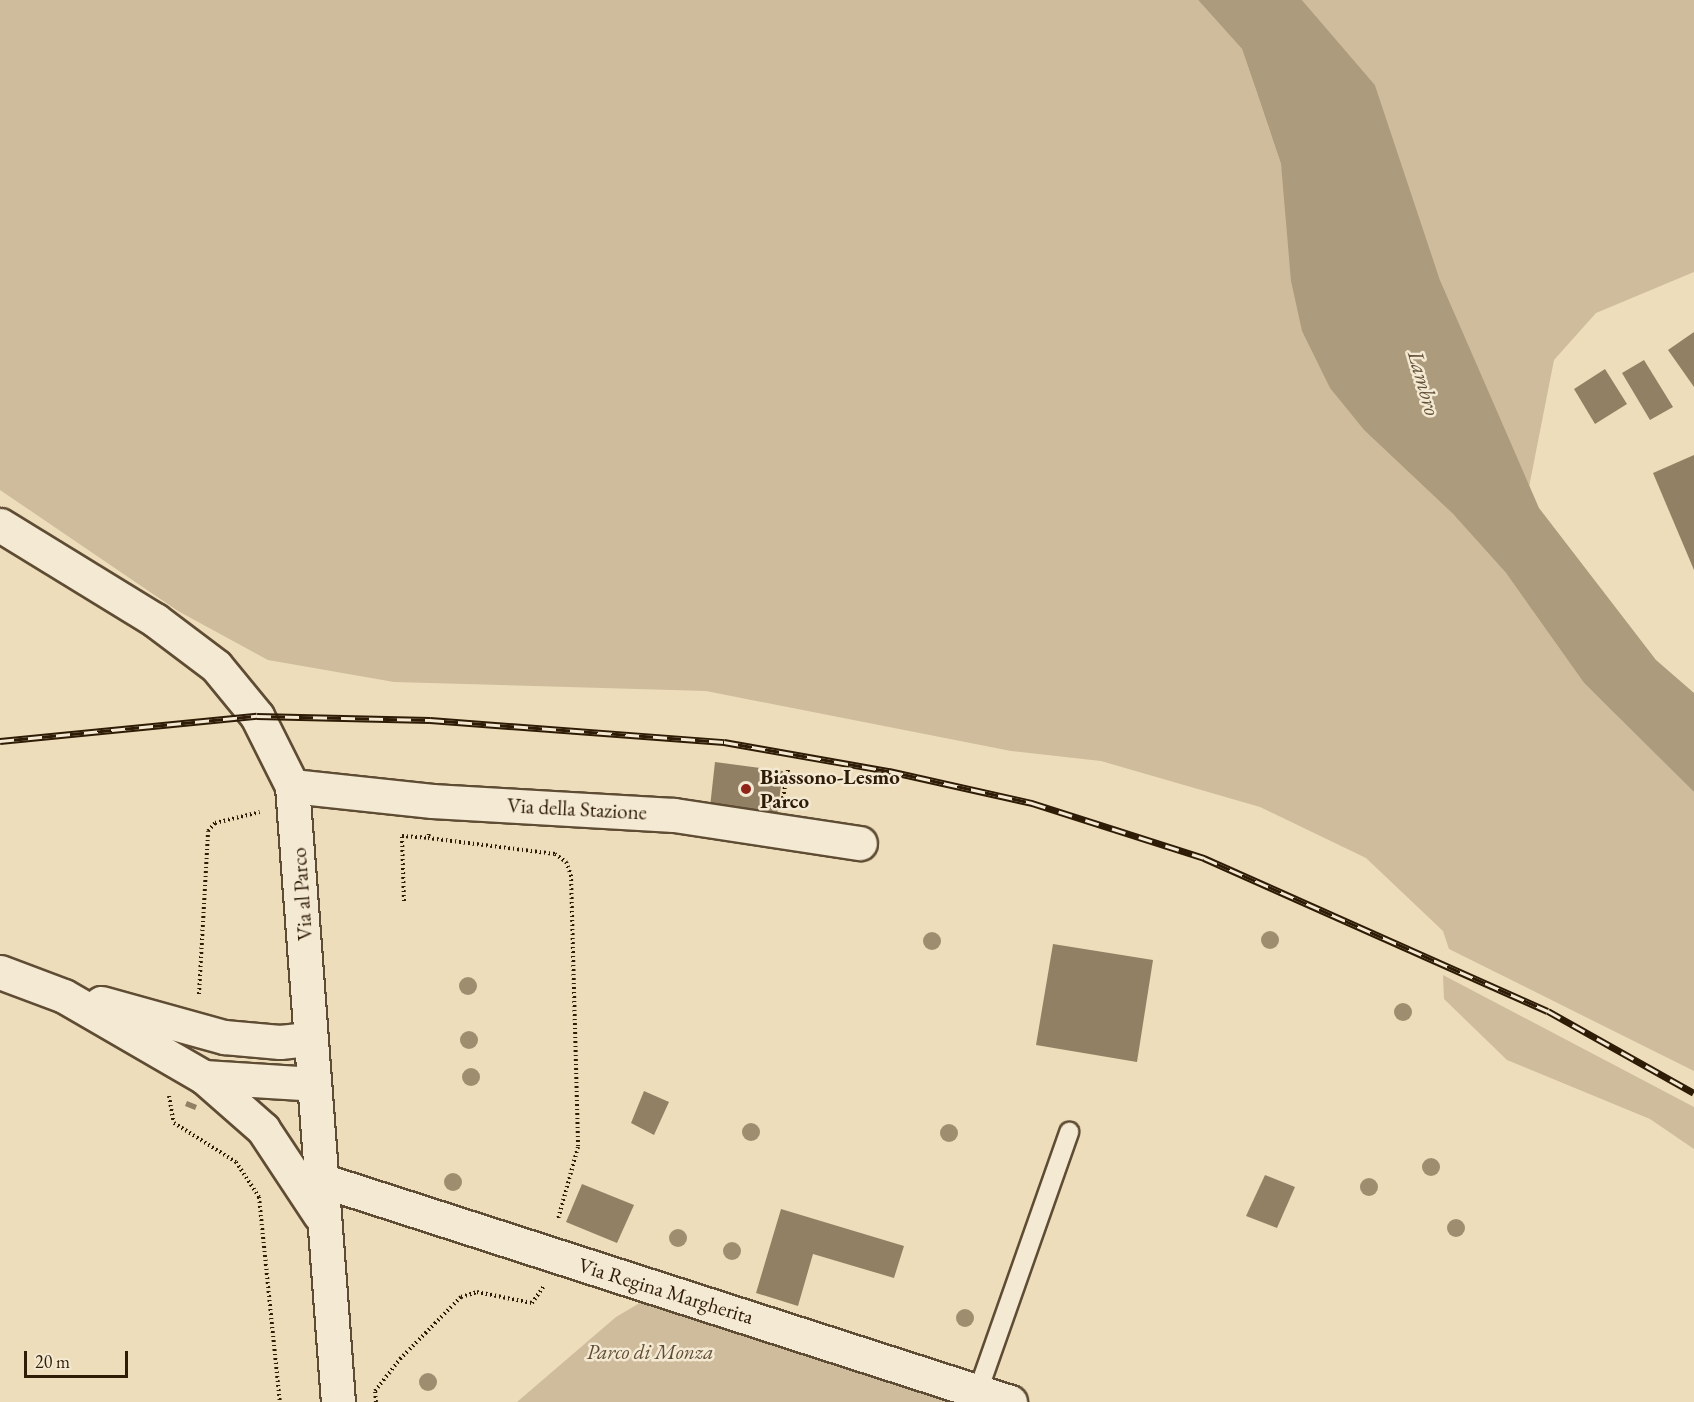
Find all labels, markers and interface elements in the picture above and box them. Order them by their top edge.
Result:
water label: Lambro [1402,347,1446,419]
place label: Biassono-Lesmo Parco [760,764,900,814]
marker: Biassono-Lesmo Parco [737,780,755,798]
street label: Via della Stazione [506,793,648,825]
street label: Via al Parco [286,846,318,942]
street label: Via Regina Margherita [575,1252,757,1330]
scale bar [27,1339,130,1377]
park label: Parco di Monza [586,1339,714,1365]
text: 20 m [35,1350,70,1373]

